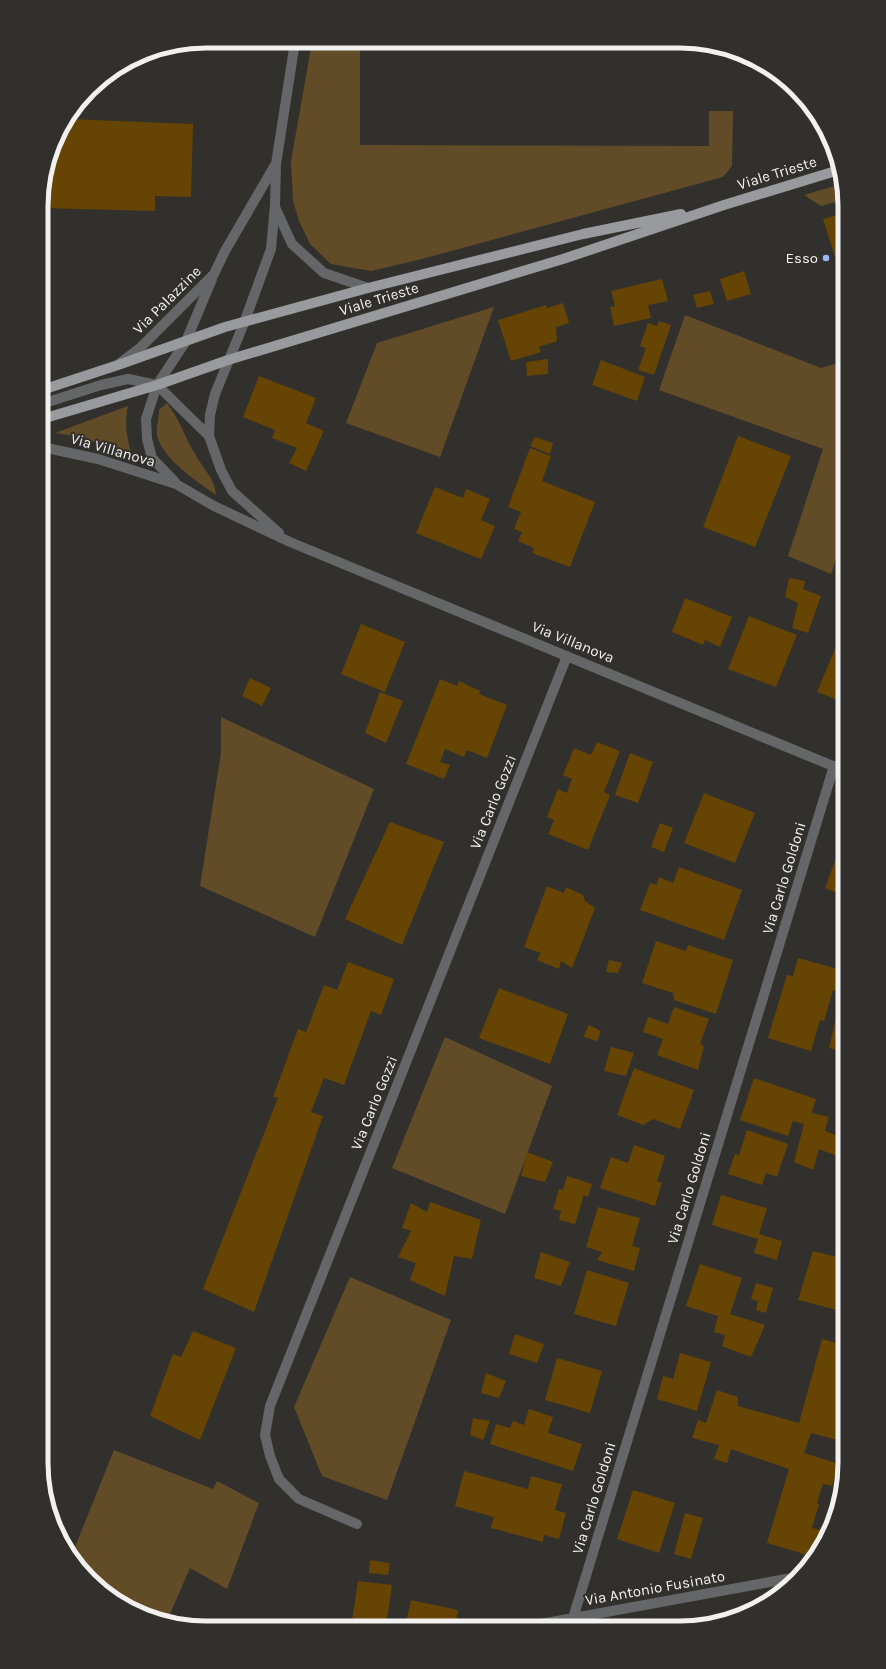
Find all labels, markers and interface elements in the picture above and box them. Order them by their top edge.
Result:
street label: Viale Trieste [735,152,819,194]
place label: Esso [786,249,818,267]
marker: Esso [821,253,831,263]
street label: Via Palazzine [129,262,205,338]
street label: Viale Trieste [337,278,421,320]
street label: Via Villanova [69,429,157,471]
street label: Via Villanova [529,617,617,667]
street label: Via Carlo Gozzi [466,752,520,852]
street label: Via Carlo Goldoni [758,820,810,936]
street label: Via Carlo Gozzi [347,1053,401,1153]
street label: Via Carlo Goldoni [663,1130,715,1246]
street label: Via Carlo Goldoni [568,1440,620,1556]
street label: Via Antonio Fusinato [584,1567,726,1609]

